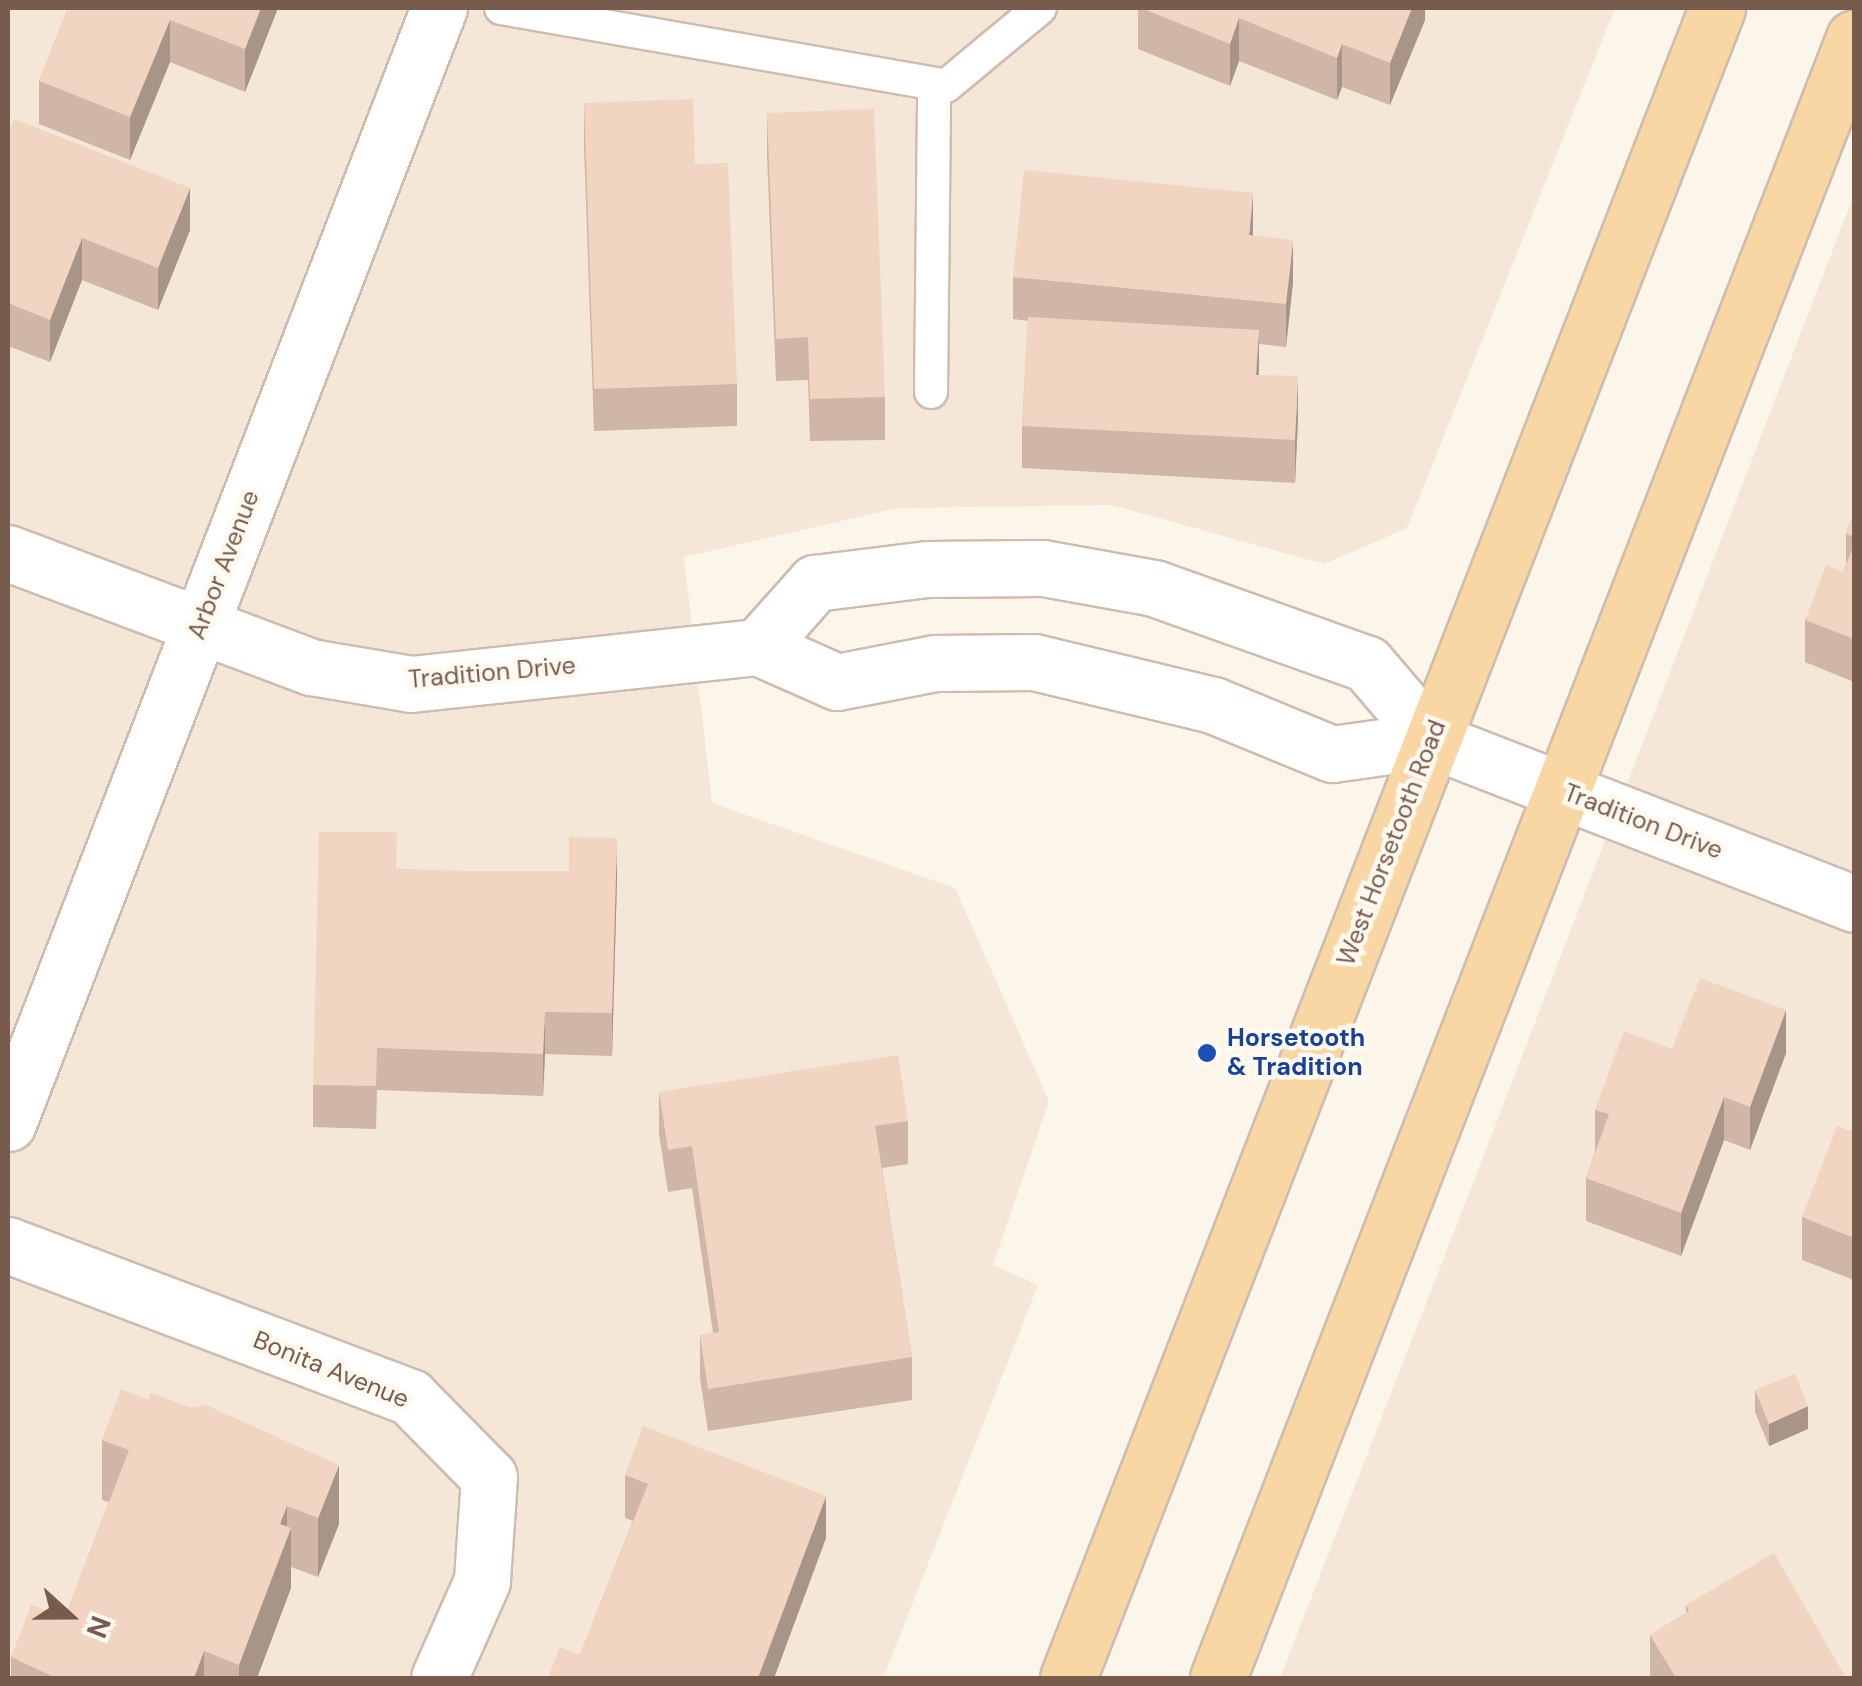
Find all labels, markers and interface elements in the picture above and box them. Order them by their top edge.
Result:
street label: Arbor Avenue [182,486,266,644]
street label: Tradition Drive [407,651,577,695]
street label: West Horsetooth Road [1331,716,1453,970]
street label: Tradition Drive [1559,778,1727,866]
place label: Horsetooth & Tradition [1227,1024,1365,1083]
marker: Horsetooth & Tradition [1196,1042,1218,1064]
street label: Bonita Avenue [249,1325,413,1415]
north arrow [20,1566,120,1666]
text: N [78,1611,119,1643]

